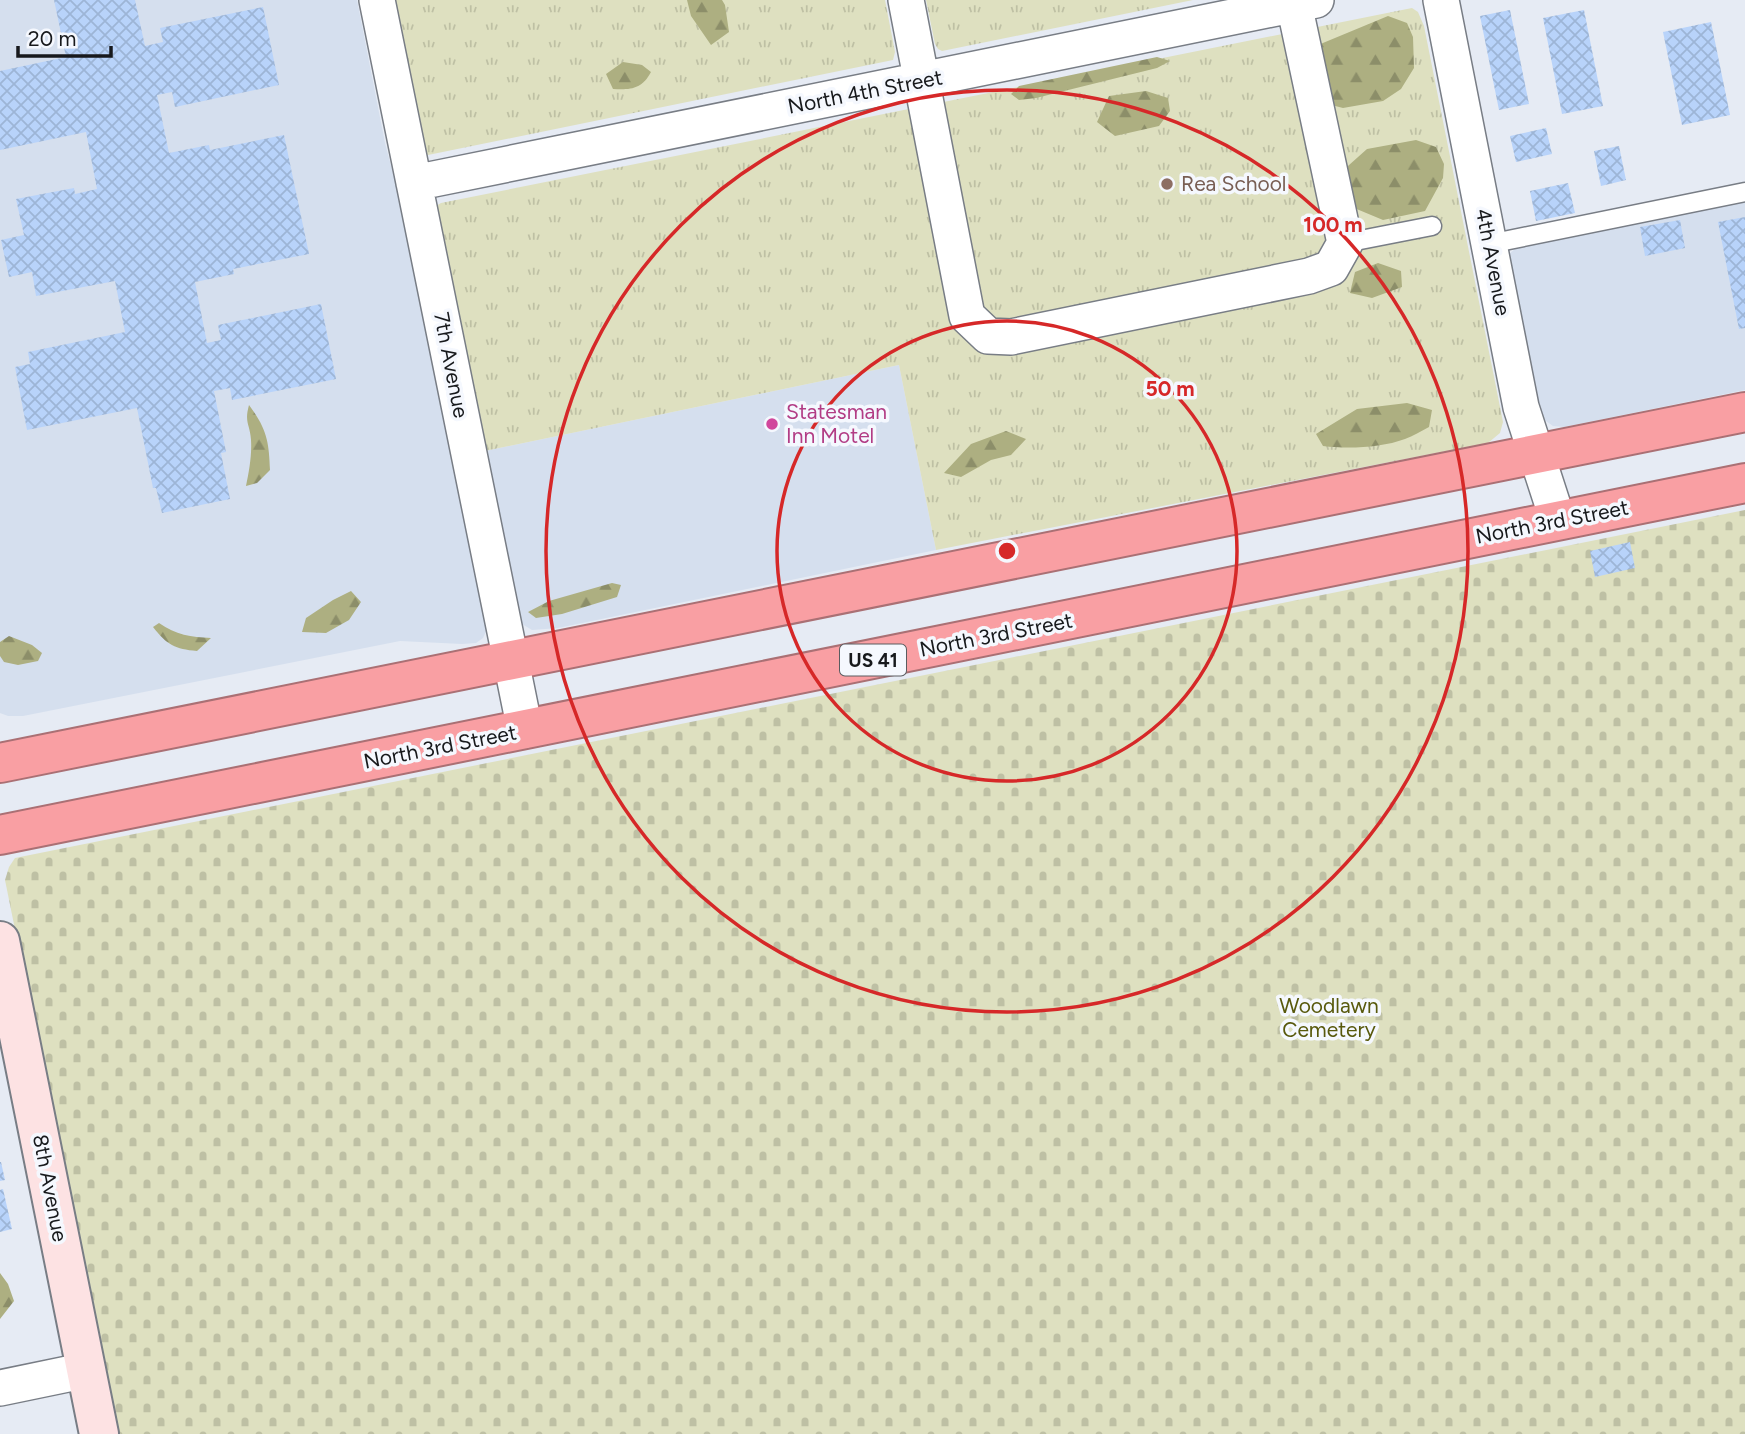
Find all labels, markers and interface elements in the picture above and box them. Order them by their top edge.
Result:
scale bar [18,14,110,58]
text: 20 m [28,26,76,51]
street label: North 4th Street [785,64,944,119]
place label: Rea School [1181,171,1286,196]
marker: Rea School [1159,176,1175,192]
street label: 4th Avenue [1471,206,1516,318]
text: 100 m [1303,212,1363,237]
street label: 7th Avenue [429,310,474,420]
text: 50 m [1145,376,1195,401]
place label: Statesman Inn Motel [786,399,887,448]
marker: Statesman Inn Motel [764,416,780,432]
street label: North 3rd Street [1473,494,1631,549]
centre of rings [995,539,1019,563]
street label: North 3rd Street [917,607,1075,662]
road number: US 41 [840,645,906,676]
street label: North 3rd Street [361,719,519,774]
park label: Woodlawn Cemetery [1279,993,1379,1042]
street label: 8th Avenue [28,1132,73,1244]

